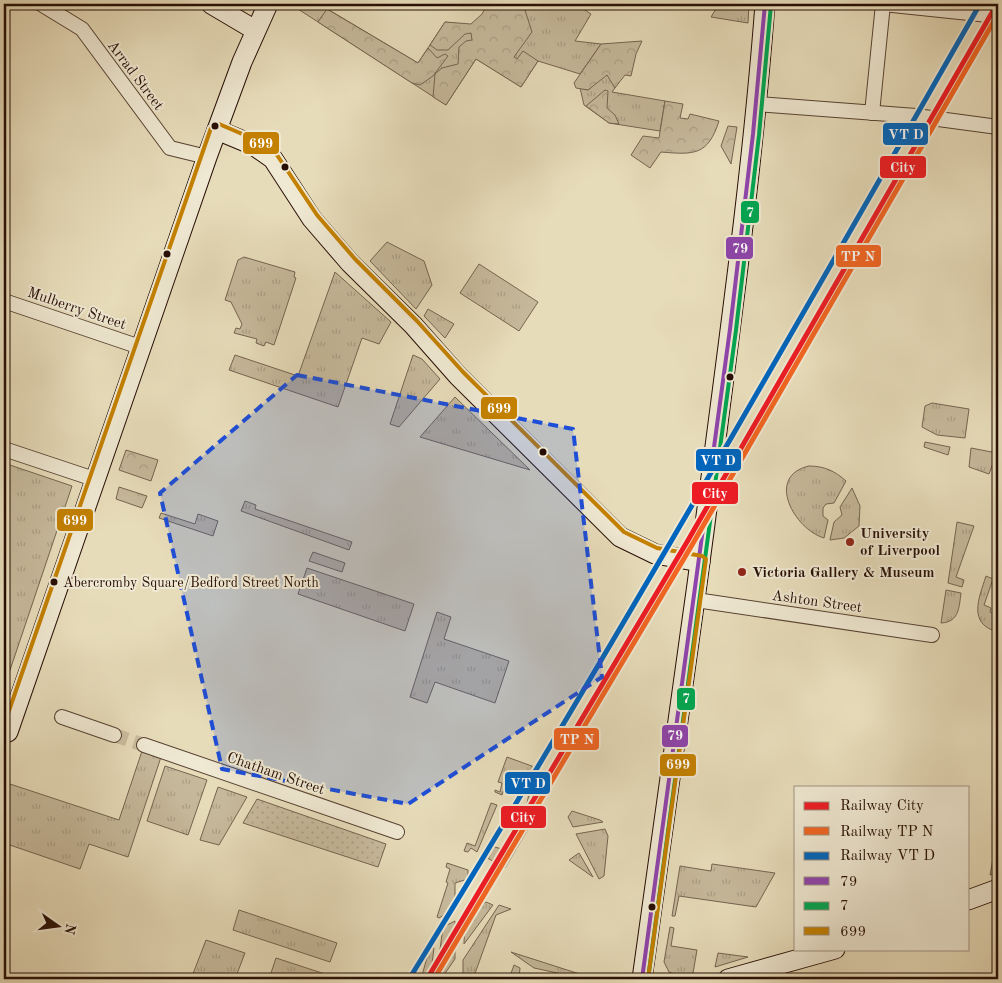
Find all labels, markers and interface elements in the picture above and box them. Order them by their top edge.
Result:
street label: Arrad Street [104,38,166,114]
unlabelled marker [210,121,220,131]
line badge: VT D [882,122,929,146]
text: VT D [888,128,924,142]
line badge: 699 [242,131,280,155]
text: 699 [249,137,273,151]
line badge: City [879,155,927,179]
text: City [890,161,916,175]
unlabelled marker [280,162,290,172]
line badge: 7 [740,200,760,224]
text: 7 [746,206,754,220]
line badge: 79 [725,236,754,260]
text: 79 [732,242,748,256]
line badge: TP N [835,244,882,268]
unlabelled marker [162,249,172,259]
text: TP N [841,250,876,264]
street label: Mulberry Street [25,285,128,333]
unlabelled marker [725,372,735,382]
line badge: 699 [480,396,518,420]
text: 699 [487,402,511,416]
unlabelled marker [538,447,548,457]
line badge: VT D [695,448,742,472]
text: VT D [700,454,736,468]
line badge: City [691,481,739,505]
text: City [702,487,728,501]
line badge: 699 [56,508,94,532]
text: 699 [63,514,87,528]
place label: University of Liverpool [860,527,940,559]
marker: University of Liverpool [844,536,856,548]
marker: Victoria Gallery & Museum [736,566,748,578]
place label: Victoria Gallery & Museum [752,566,935,581]
place label: Abercromby Square/Bedford Street North [63,576,319,590]
marker: Abercromby Square/Bedford Street North [49,577,59,587]
street label: Ashton Street [771,589,863,616]
line badge: 7 [676,687,696,711]
text: 7 [682,692,690,706]
line badge: 79 [661,724,689,748]
line badge: TP N [553,727,600,751]
text: 79 [667,729,683,743]
text: TP N [560,733,595,747]
street label: Chatham Street [225,751,326,798]
line badge: 699 [659,753,697,777]
text: 699 [666,758,690,772]
line badge: VT D [504,771,551,795]
text: VT D [510,777,546,791]
legend [794,786,970,950]
text: Railway City [840,799,924,814]
line badge: City [500,805,547,829]
text: City [510,811,536,825]
text: Railway TP N [840,825,934,840]
text: Railway VT D [840,849,935,864]
text: 79 [840,875,857,890]
text: 7 [840,899,849,914]
north arrow [32,900,82,950]
unlabelled marker [647,902,657,912]
text: N [61,922,78,936]
text: 699 [840,925,866,940]

